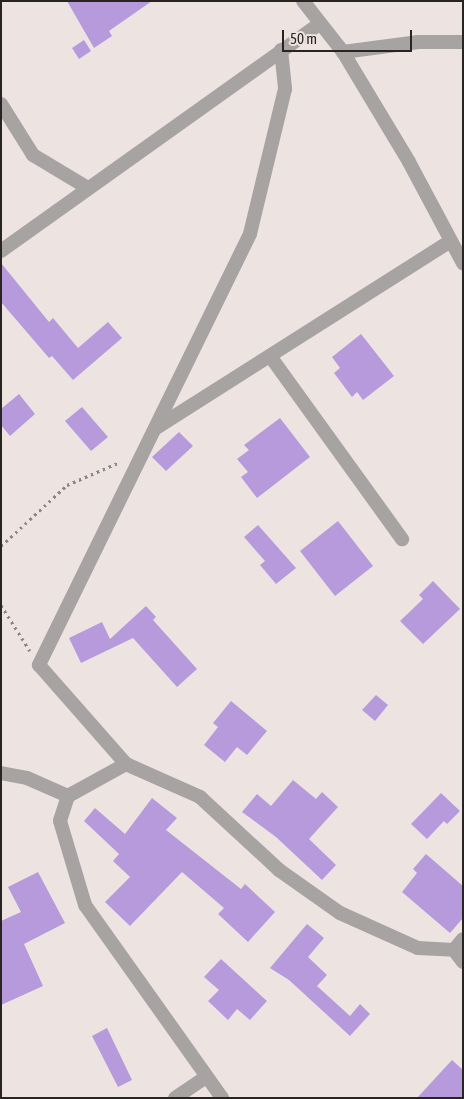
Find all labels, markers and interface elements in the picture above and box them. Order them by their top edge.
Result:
scale bar [284,20,414,52]
text: 50 m [290,30,317,47]

